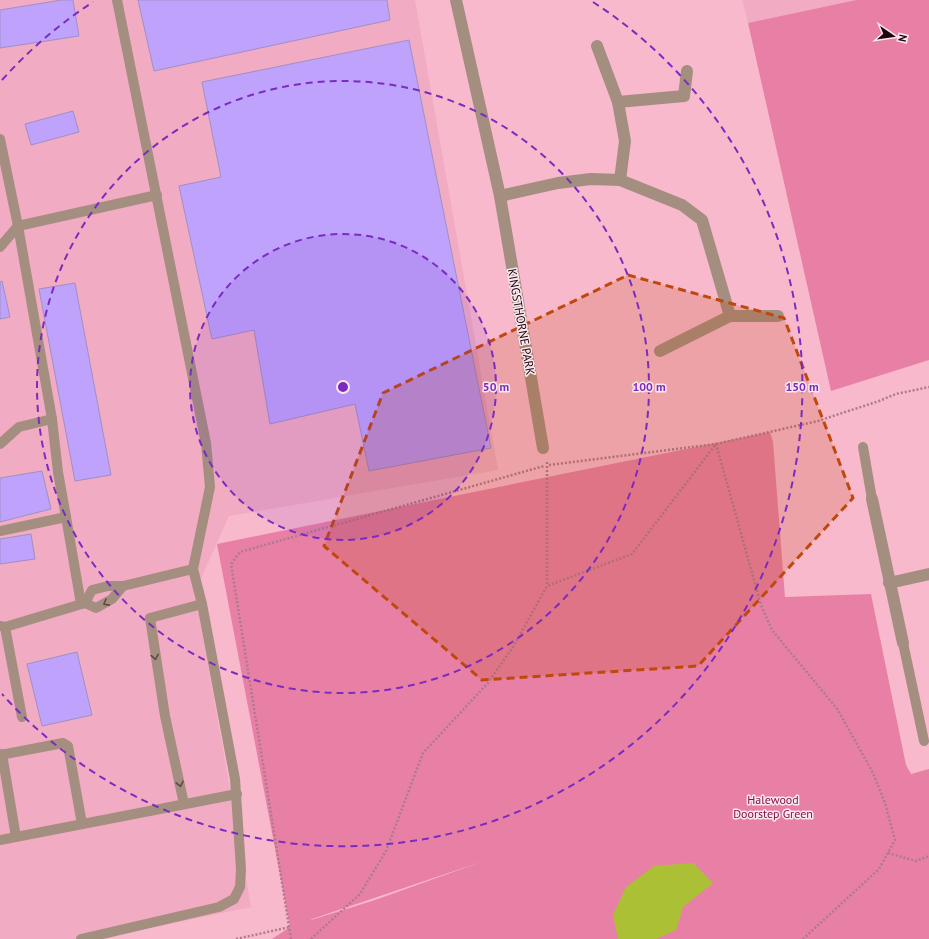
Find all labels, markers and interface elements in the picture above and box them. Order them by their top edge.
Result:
north arrow [873,16,913,56]
text: N [895,33,910,43]
street label: KINGSTHORNE PARK [505,268,538,376]
text: 50 m [483,379,509,394]
text: 100 m [632,379,666,394]
text: 150 m [785,379,819,394]
centre of rings [336,380,350,394]
one-way arrow [103,598,110,605]
one-way arrow [150,654,159,660]
one-way arrow [176,781,184,787]
park label: Halewood Doorstep Green [733,792,813,821]

